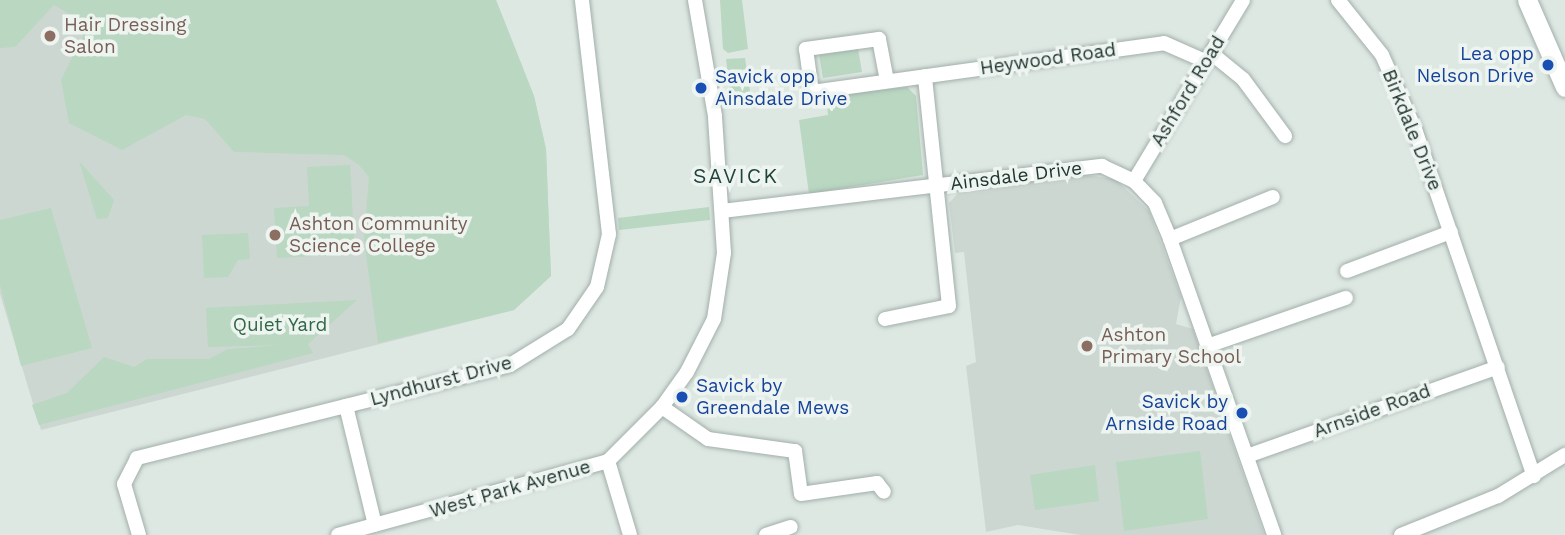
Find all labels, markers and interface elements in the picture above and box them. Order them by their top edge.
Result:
place label: Hair Dressing Salon [64,14,187,58]
marker: Hair Dressing Salon [42,28,58,44]
street label: Ashford Road [1146,32,1230,150]
street label: Heywood Road [978,38,1118,80]
place label: Lea opp Nelson Drive [1417,43,1534,87]
marker: Lea opp Nelson Drive [1540,57,1556,73]
place label: Savick opp Ainsdale Drive [715,66,848,110]
street label: Birkdale Drive [1377,66,1447,194]
marker: Savick opp Ainsdale Drive [693,80,709,96]
street label: Ainsdale Drive [949,157,1083,195]
district label: SAVICK [694,163,778,189]
place label: Ashton Community Science College [289,213,468,257]
marker: Ashton Community Science College [267,227,283,243]
park label: Quiet Yard [232,314,328,336]
place label: Ashton Primary School [1101,324,1241,368]
marker: Ashton Primary School [1079,338,1095,354]
street label: Lyndhurst Drive [368,351,514,411]
place label: Savick by Greendale Mews [696,375,849,419]
street label: Arnside Road [1310,379,1434,443]
marker: Savick by Greendale Mews [674,389,690,405]
place label: Savick by Arnside Road [1105,391,1228,435]
marker: Savick by Arnside Road [1234,405,1250,421]
street label: West Park Avenue [426,455,594,523]

